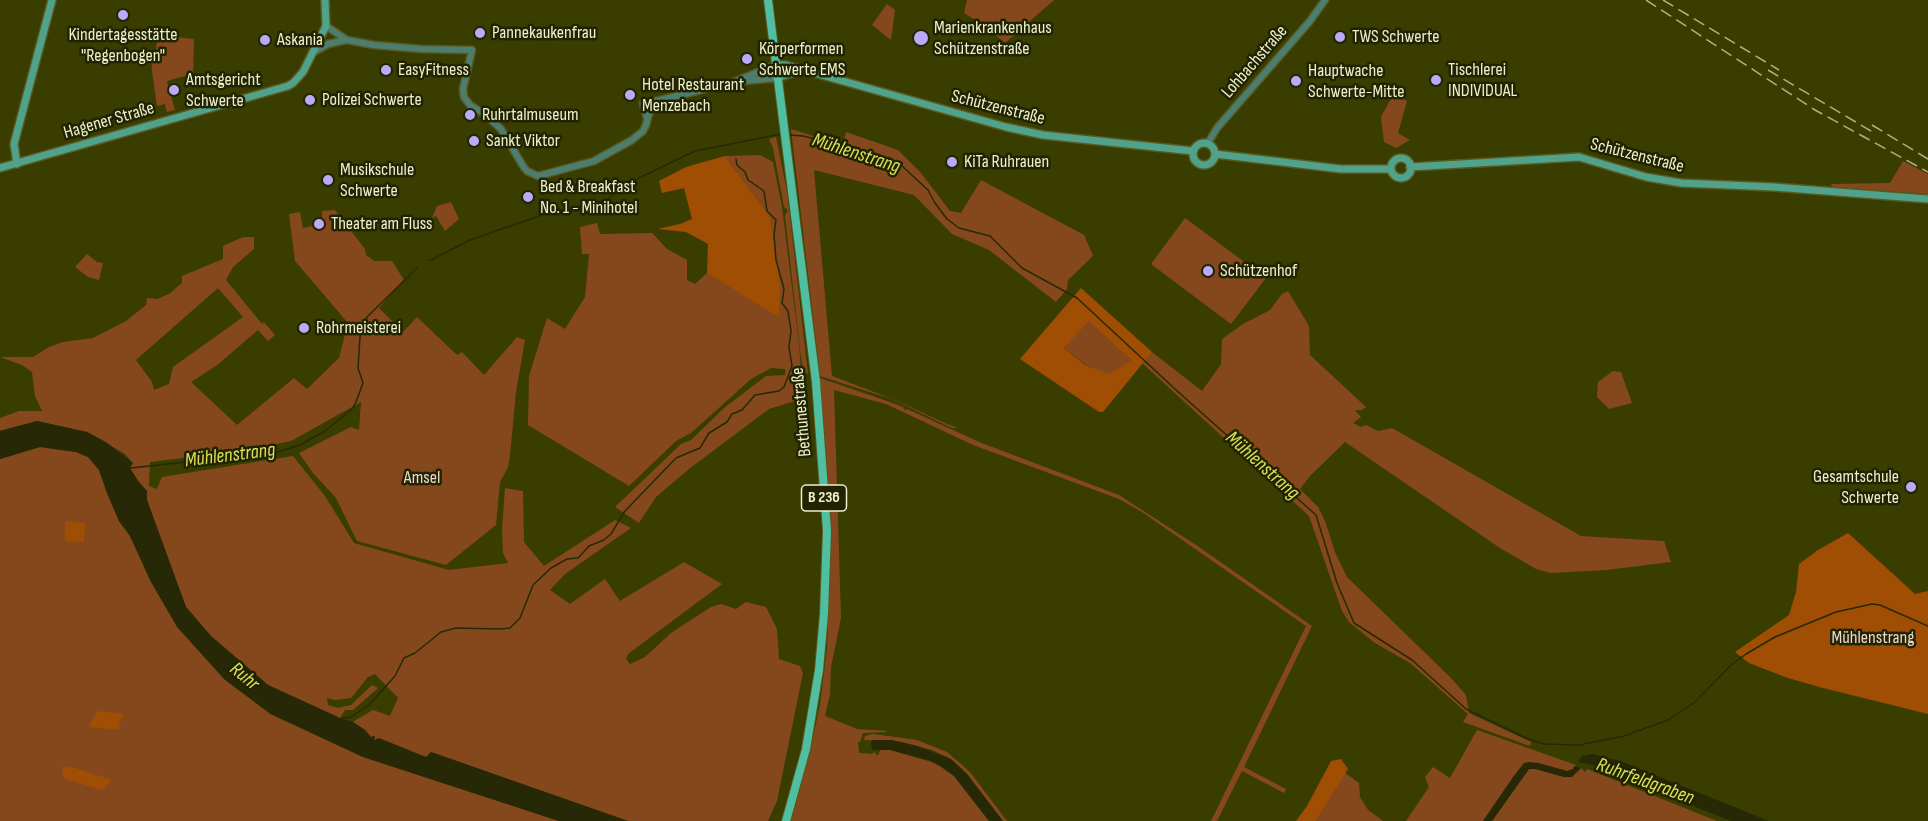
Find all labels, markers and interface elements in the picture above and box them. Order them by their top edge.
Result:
marker: Kindertagesstätte "Regenbogen" [116,8,130,22]
place label: Marienkrankenhaus Schützenstraße [934,17,1052,60]
street label: Lohbachstraße [1217,21,1293,103]
place label: Pannekaukenfrau [492,22,596,44]
place label: Kindertagesstätte "Regenbogen" [68,24,178,66]
marker: Pannekaukenfrau [473,26,487,40]
place label: TWS Schwerte [1352,26,1439,48]
place label: Askania [277,29,323,51]
marker: Marienkrankenhaus Schützenstraße [912,29,930,47]
marker: TWS Schwerte [1333,30,1347,44]
marker: Askania [258,33,272,47]
place label: Körperformen Schwerte EMS [759,38,846,80]
marker: Körperformen Schwerte EMS [740,52,754,66]
place label: EasyFitness [398,59,469,81]
place label: Tischlerei INDIVIDUAL [1448,59,1517,101]
place label: Hauptwache Schwerte-Mitte [1308,60,1405,103]
marker: EasyFitness [379,63,393,77]
place label: Amtsgericht Schwerte [186,69,261,112]
marker: Tischlerei INDIVIDUAL [1429,73,1443,87]
place label: Hotel Restaurant Menzebach [642,74,744,116]
marker: Hauptwache Schwerte-Mitte [1289,74,1303,88]
marker: Amtsgericht Schwerte [167,83,181,97]
street label: Schützenstraße [949,86,1047,130]
marker: Hotel Restaurant Menzebach [623,88,637,102]
place label: Polizei Schwerte [322,89,422,111]
marker: Polizei Schwerte [303,93,317,107]
street label: Hagener Straße [61,98,157,144]
place label: Ruhrtalmuseum [482,104,578,126]
marker: Ruhrtalmuseum [463,108,477,122]
water label: Mühlenstrang [809,129,903,179]
place label: Sankt Viktor [486,130,560,152]
marker: Sankt Viktor [467,134,481,148]
street label: Schützenstraße [1588,134,1686,178]
place label: KiTa Ruhrauen [964,151,1049,173]
marker: KiTa Ruhrauen [945,155,959,169]
place label: Musikschule Schwerte [340,159,414,201]
marker: Musikschule Schwerte [321,173,335,187]
place label: Bed & Breakfast No. 1 - Minihotel [540,176,638,219]
marker: Bed & Breakfast No. 1 - Minihotel [521,190,535,204]
place label: Theater am Fluss [331,213,432,235]
marker: Theater am Fluss [312,217,326,231]
place label: Schützenhof [1220,260,1297,282]
marker: Schützenhof [1201,264,1215,278]
place label: Rohrmeisterei [316,317,401,339]
marker: Rohrmeisterei [297,321,311,335]
street label: Bethunestraße [787,367,817,457]
water label: Mühlenstrang [1220,427,1304,505]
water label: Mühlenstrang [183,439,277,473]
place label: Gesamtschule Schwerte [1813,466,1899,508]
park label: Amsel [404,467,440,489]
marker: Gesamtschule Schwerte [1904,480,1918,494]
road number: B 236 [802,485,846,511]
park label: Mühlenstrang [1832,627,1914,649]
water label: Ruhr [224,658,264,696]
water label: Ruhrfeldgraben [1593,753,1697,811]

